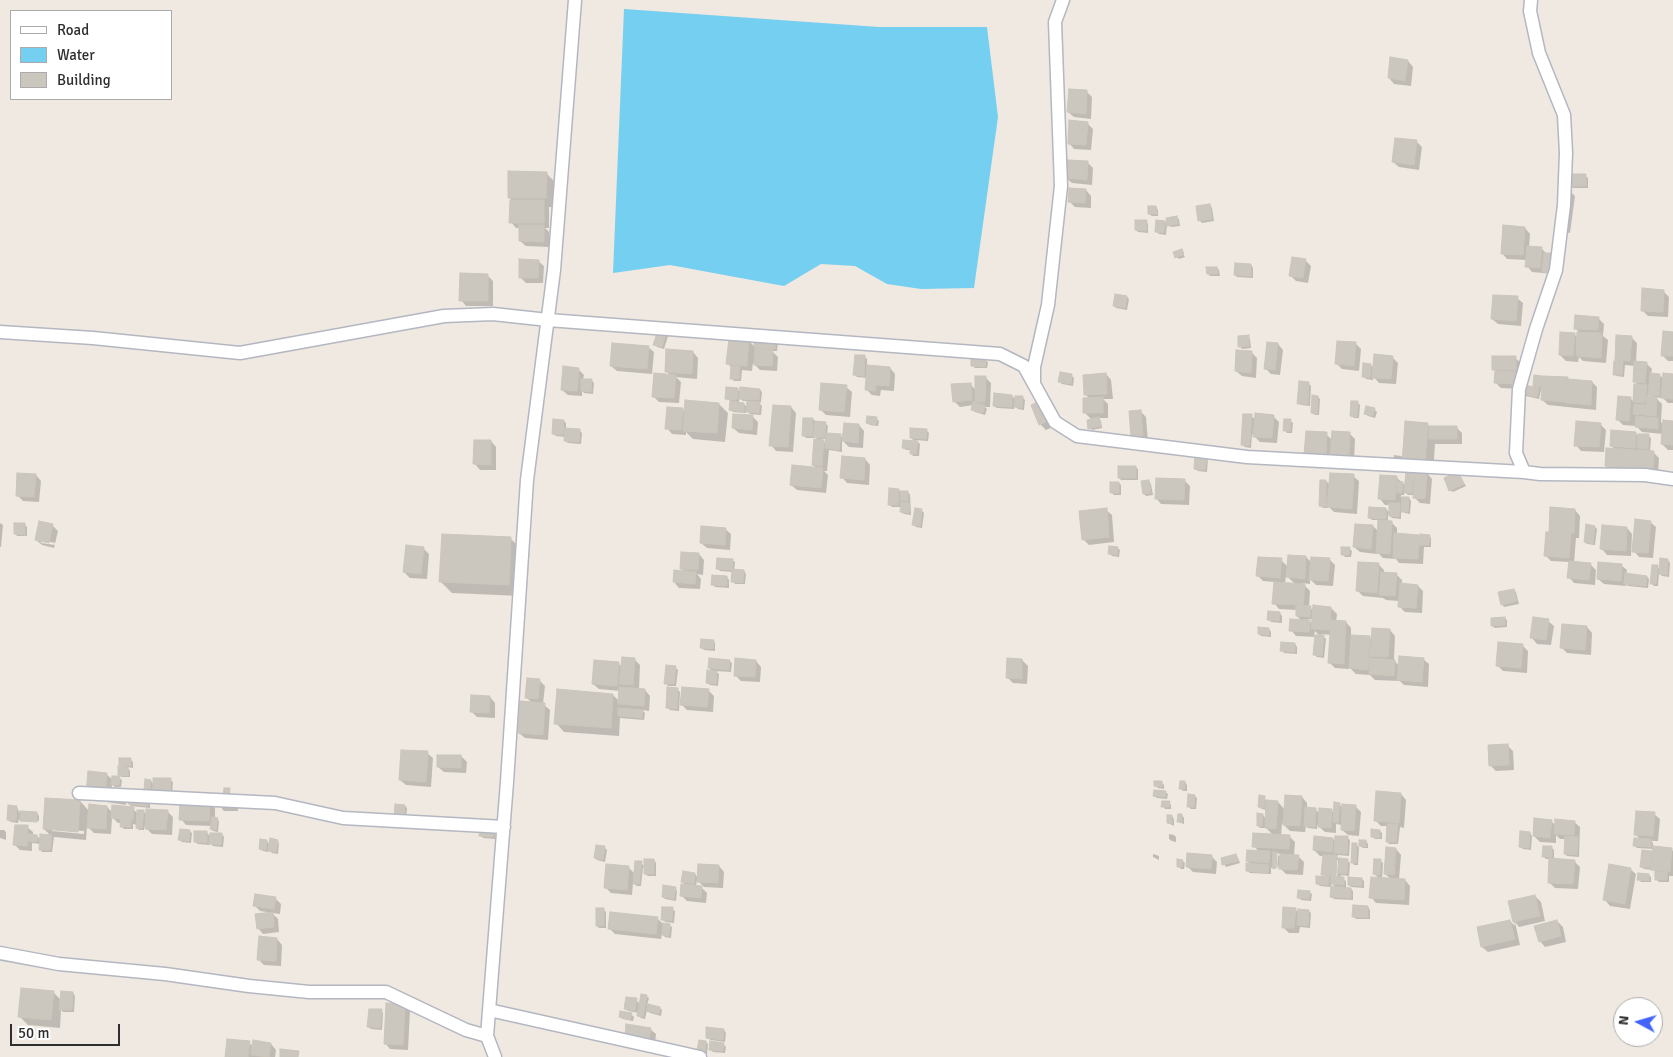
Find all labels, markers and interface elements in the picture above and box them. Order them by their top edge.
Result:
legend [10,10,172,100]
text: Road [57,21,89,39]
text: Water [57,46,95,64]
text: Building [57,71,111,89]
north arrow [1613,997,1663,1047]
scale bar [12,1014,122,1046]
text: N [1615,1015,1633,1026]
text: 50 m [18,1024,49,1042]

